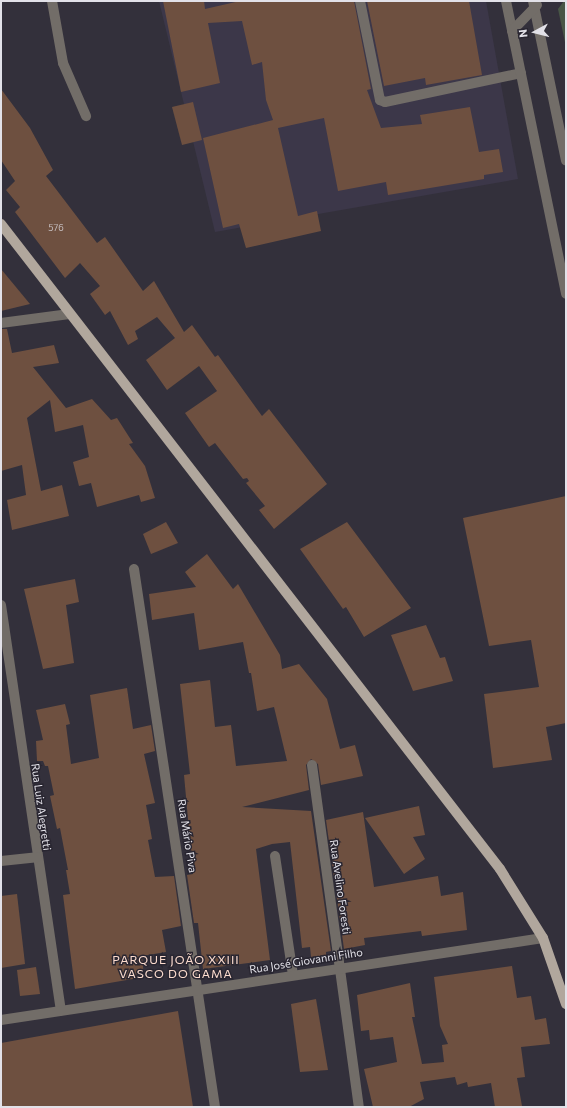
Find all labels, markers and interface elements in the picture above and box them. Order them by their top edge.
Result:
north arrow [515,12,555,52]
text: N [516,29,530,38]
house number: 576 [48,223,64,233]
street label: Rua Luiz Alegretti [28,762,54,852]
street label: Rua Mário Piva [175,798,199,874]
street label: Rua Avelino Foresti [327,839,353,935]
street label: Rua José Giovanni Filho [248,946,364,976]
district label: PARQUE JOÃO XXIII VASCO DO GAMA [112,953,240,981]

